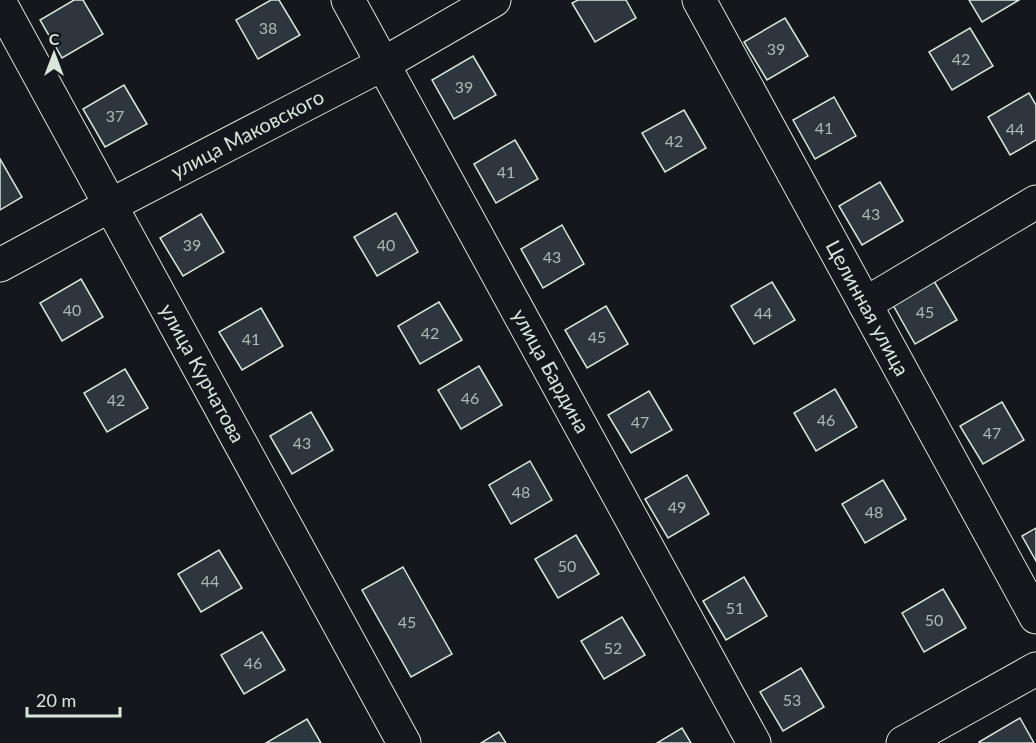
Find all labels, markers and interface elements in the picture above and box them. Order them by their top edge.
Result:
house number: 38 [259,18,277,37]
north arrow [24,24,84,84]
text: С [49,29,60,48]
house number: 39 [767,39,785,58]
house number: 42 [952,49,970,68]
house number: 39 [455,77,473,96]
street label: улица Маковского [166,84,328,183]
house number: 37 [106,106,124,125]
house number: 41 [815,118,833,137]
house number: 44 [1006,119,1024,138]
house number: 42 [665,131,683,150]
house number: 41 [497,162,515,181]
house number: 43 [862,204,880,223]
house number: 39 [183,235,201,254]
house number: 40 [377,235,395,254]
street label: Целинная улица [821,236,915,380]
house number: 43 [543,247,561,266]
street label: улица Курчатова [156,299,251,447]
house number: 40 [63,300,81,319]
house number: 45 [916,302,934,321]
house number: 44 [754,303,772,322]
street label: улица Бардина [508,304,595,437]
house number: 42 [421,323,439,342]
house number: 45 [588,327,606,346]
house number: 41 [242,329,260,348]
house number: 46 [461,388,479,407]
house number: 42 [107,390,125,409]
house number: 46 [817,410,835,429]
house number: 47 [631,412,649,431]
house number: 47 [983,423,1001,442]
house number: 43 [293,433,311,452]
house number: 48 [512,482,530,501]
house number: 49 [668,497,686,516]
house number: 48 [865,502,883,521]
house number: 50 [558,556,576,575]
house number: 44 [201,571,219,590]
house number: 51 [726,598,744,617]
house number: 50 [925,610,943,629]
house number: 45 [398,612,416,631]
house number: 52 [604,638,622,657]
house number: 46 [244,653,262,672]
scale bar [27,680,120,718]
text: 20 m [36,689,76,711]
house number: 53 [783,690,801,709]

